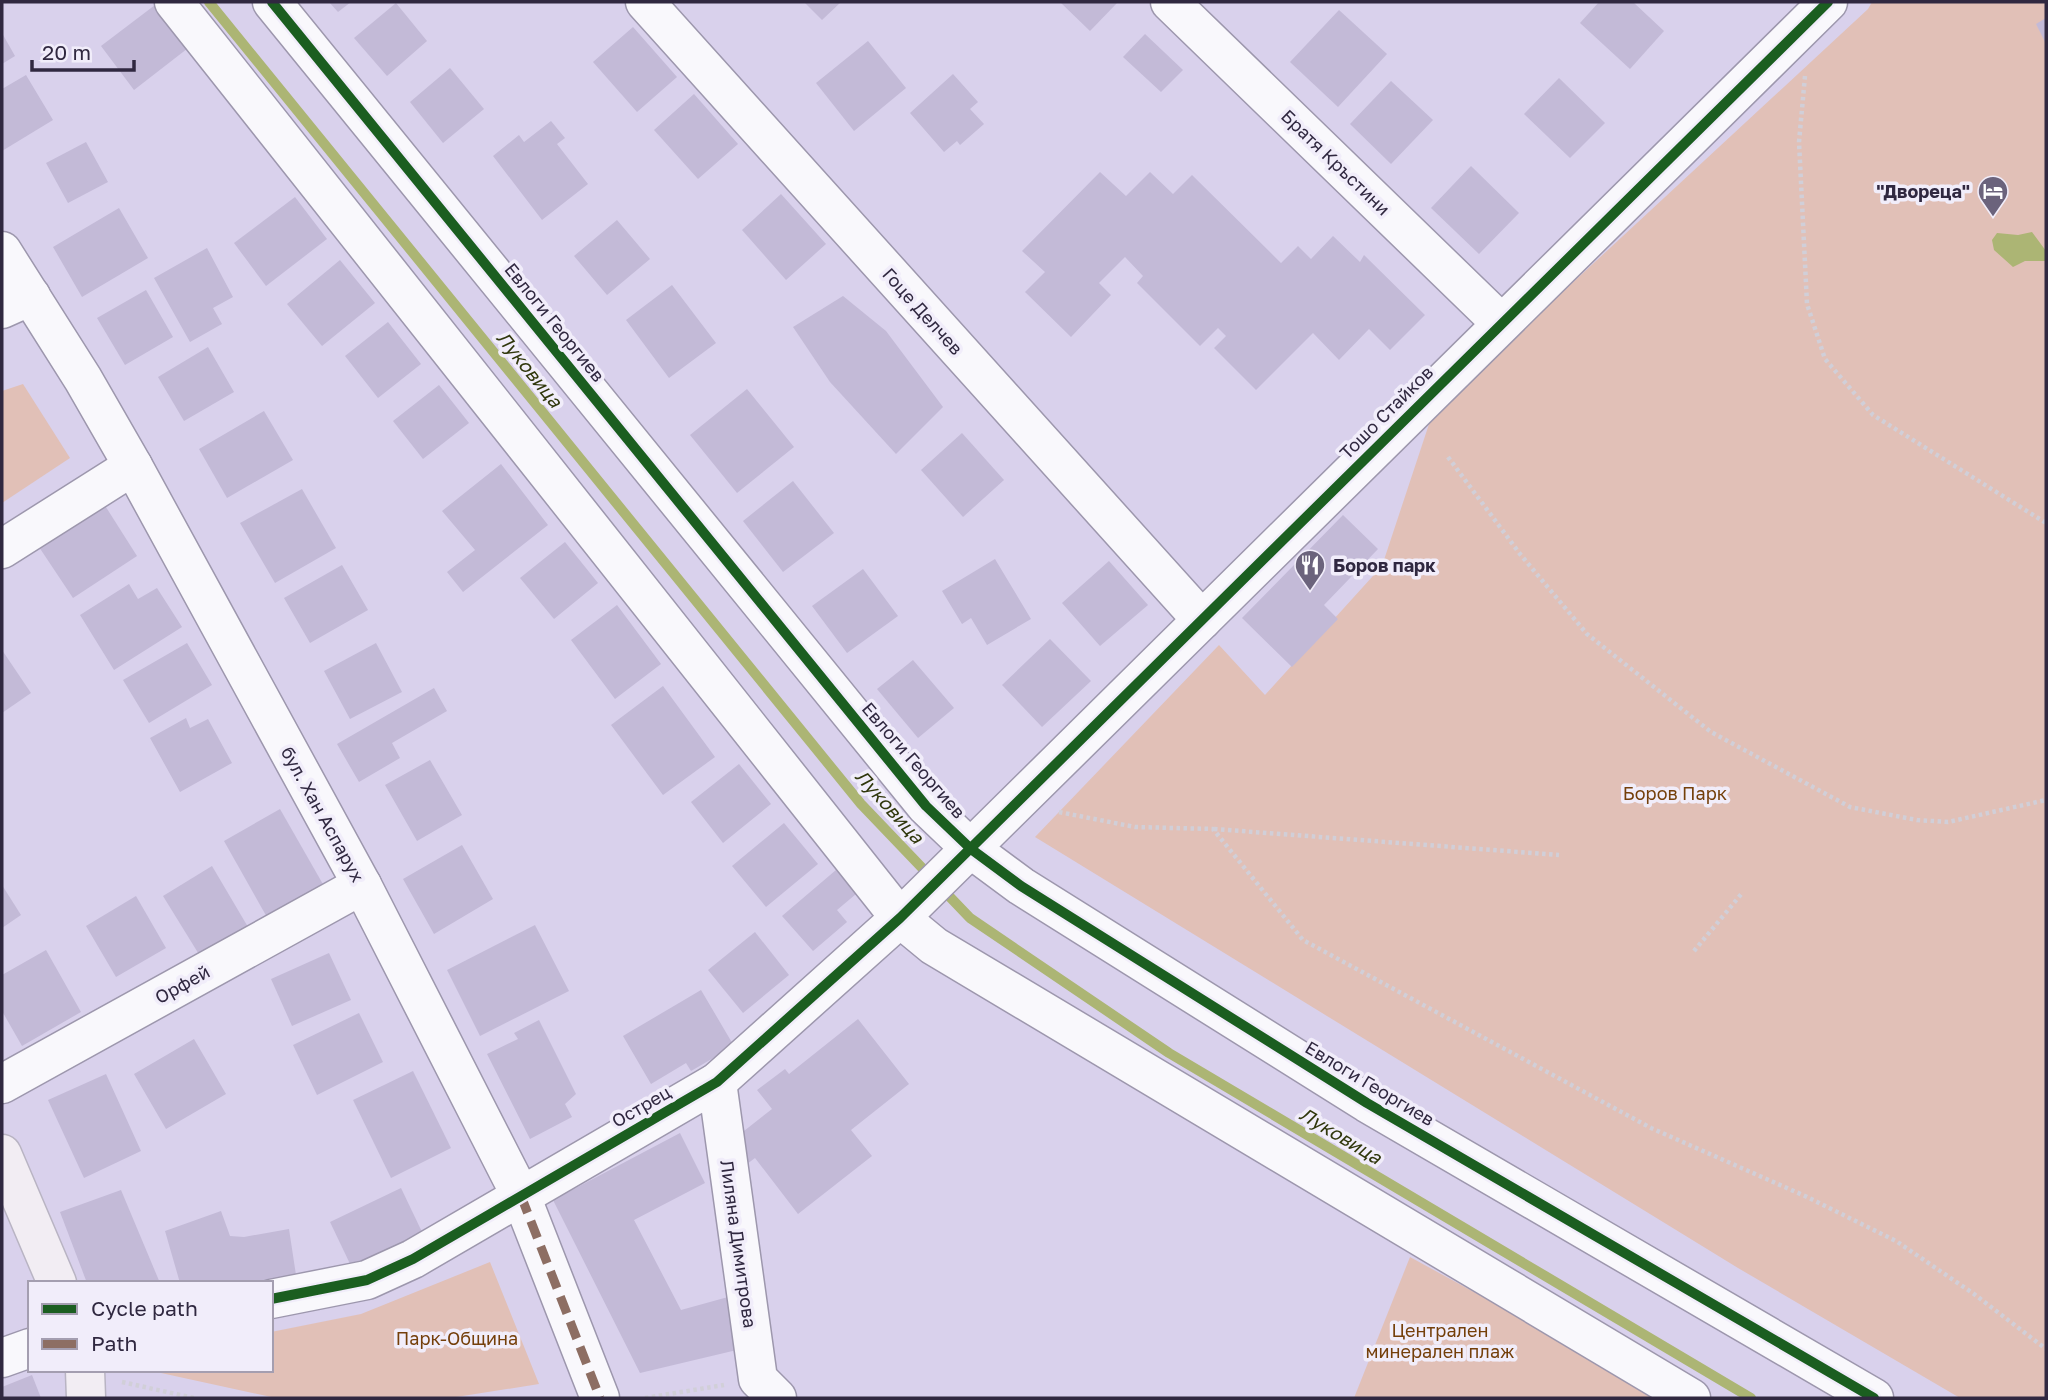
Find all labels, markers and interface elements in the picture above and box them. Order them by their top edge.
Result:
scale bar [32,28,133,72]
text: 20 m [42,39,91,65]
street label: Братя Кръстини [1277,105,1395,219]
hotel icon: "Двореца" [1976,174,2010,218]
place label: "Двореца" [1876,180,1970,202]
street label: Евлоги Георгиев [500,258,610,386]
street label: Гоце Делчев [878,263,968,359]
water label: Луковица [492,326,568,413]
street label: Тошо Стайков [1335,361,1437,463]
restaurant icon: Боров парк [1293,548,1327,592]
place label: Боров парк [1333,554,1436,576]
street label: Евлоги Георгиев [858,697,970,823]
street label: бул. Хан Аспарух [277,742,369,886]
water label: Луковица [851,764,930,849]
park label: Боров Парк [1623,782,1727,804]
street label: Орфей [151,960,213,1008]
street label: Евлоги Георгиев [1302,1036,1438,1130]
street label: Острец [608,1080,674,1132]
water label: Луковица [1296,1102,1387,1169]
street label: Лиляна Димитрова [716,1159,762,1329]
legend [28,1281,273,1372]
text: Cycle path [91,1295,198,1321]
park label: Централен минерален плаж [1366,1319,1514,1362]
park label: Парк-Община [396,1327,518,1349]
text: Path [91,1330,138,1356]

